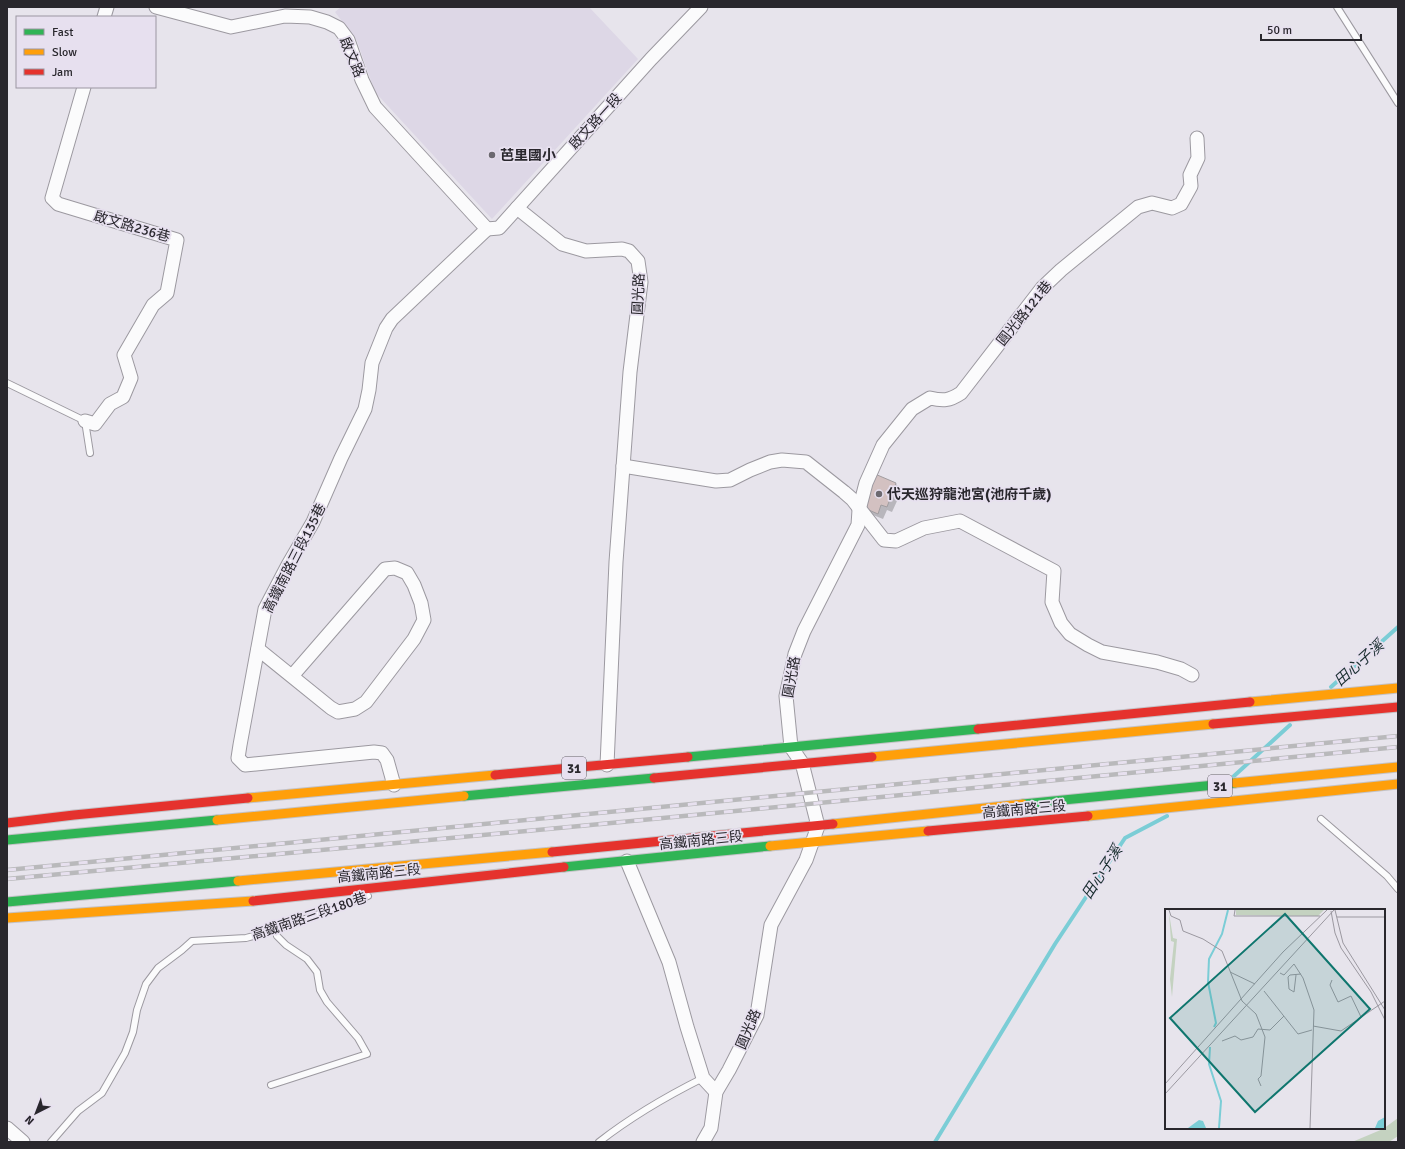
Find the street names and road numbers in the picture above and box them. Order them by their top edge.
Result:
street label: 啟文路 [336,35,368,80]
street label: 啟文路一段 [566,90,625,153]
street label: 啟文路236巷 [92,207,172,245]
street label: 圓光路 [629,273,648,315]
street label: 圓光路121巷 [993,277,1056,349]
street label: 高鐵南路三段135巷 [259,501,329,616]
street label: 圓光路 [779,655,804,699]
road number: 31 [562,757,586,779]
road number: 31 [1208,775,1232,797]
street label: 高鐵南路三段 [981,797,1067,822]
street label: 高鐵南路三段 [658,828,744,853]
street label: 高鐵南路三段 [336,861,422,886]
street label: 高鐵南路三段180巷 [249,889,369,944]
street label: 圓光路 [732,1007,764,1052]

